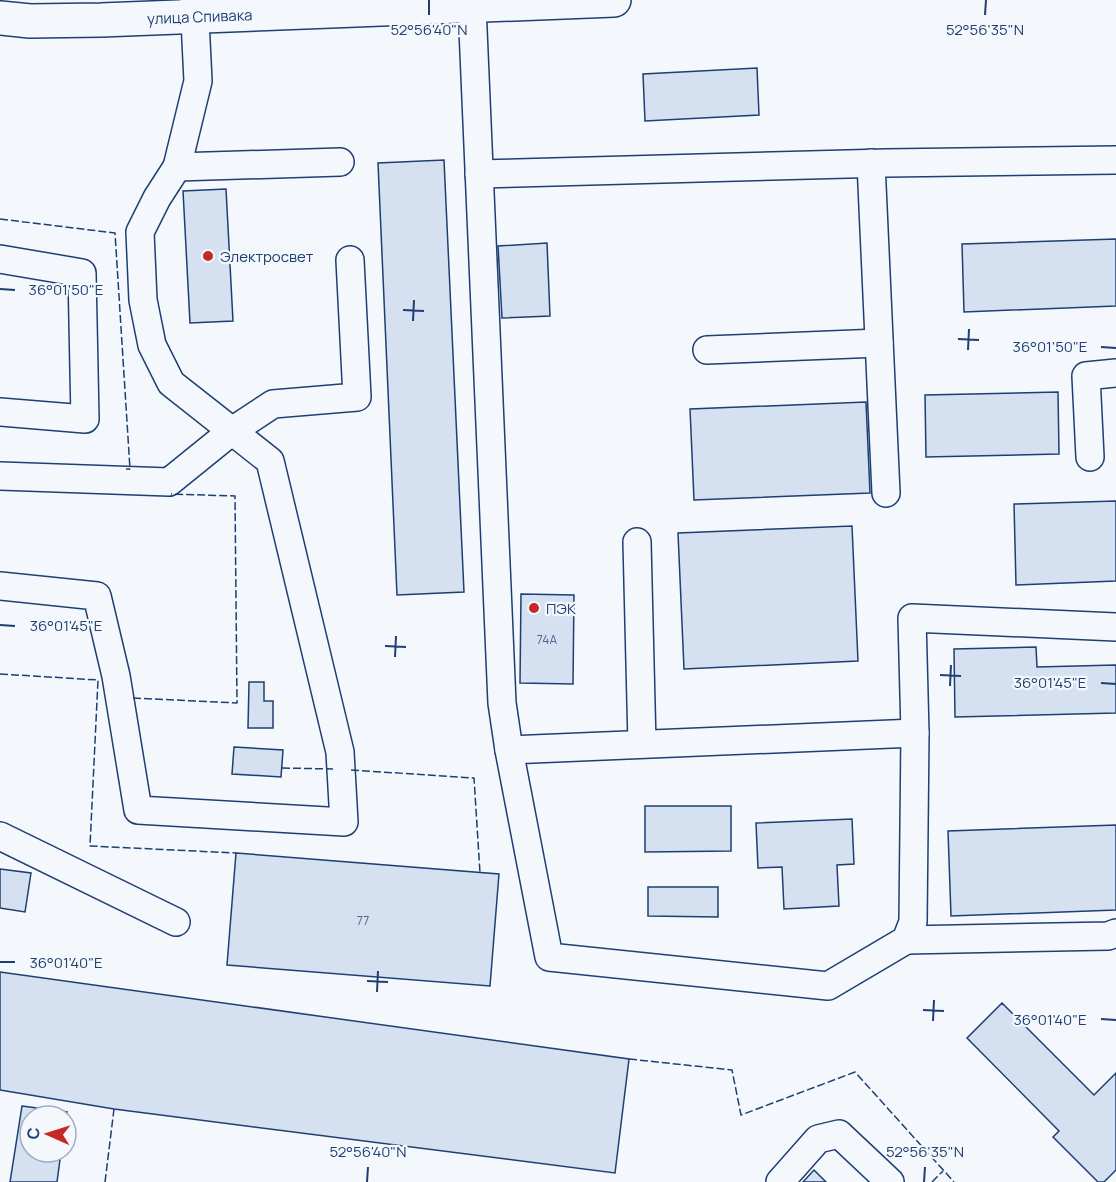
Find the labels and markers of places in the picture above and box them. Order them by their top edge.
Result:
place label: Электросвет [220,246,314,267]
marker: Электросвет [201,249,215,263]
place label: ПЭК [546,598,576,619]
marker: ПЭК [527,601,541,615]

